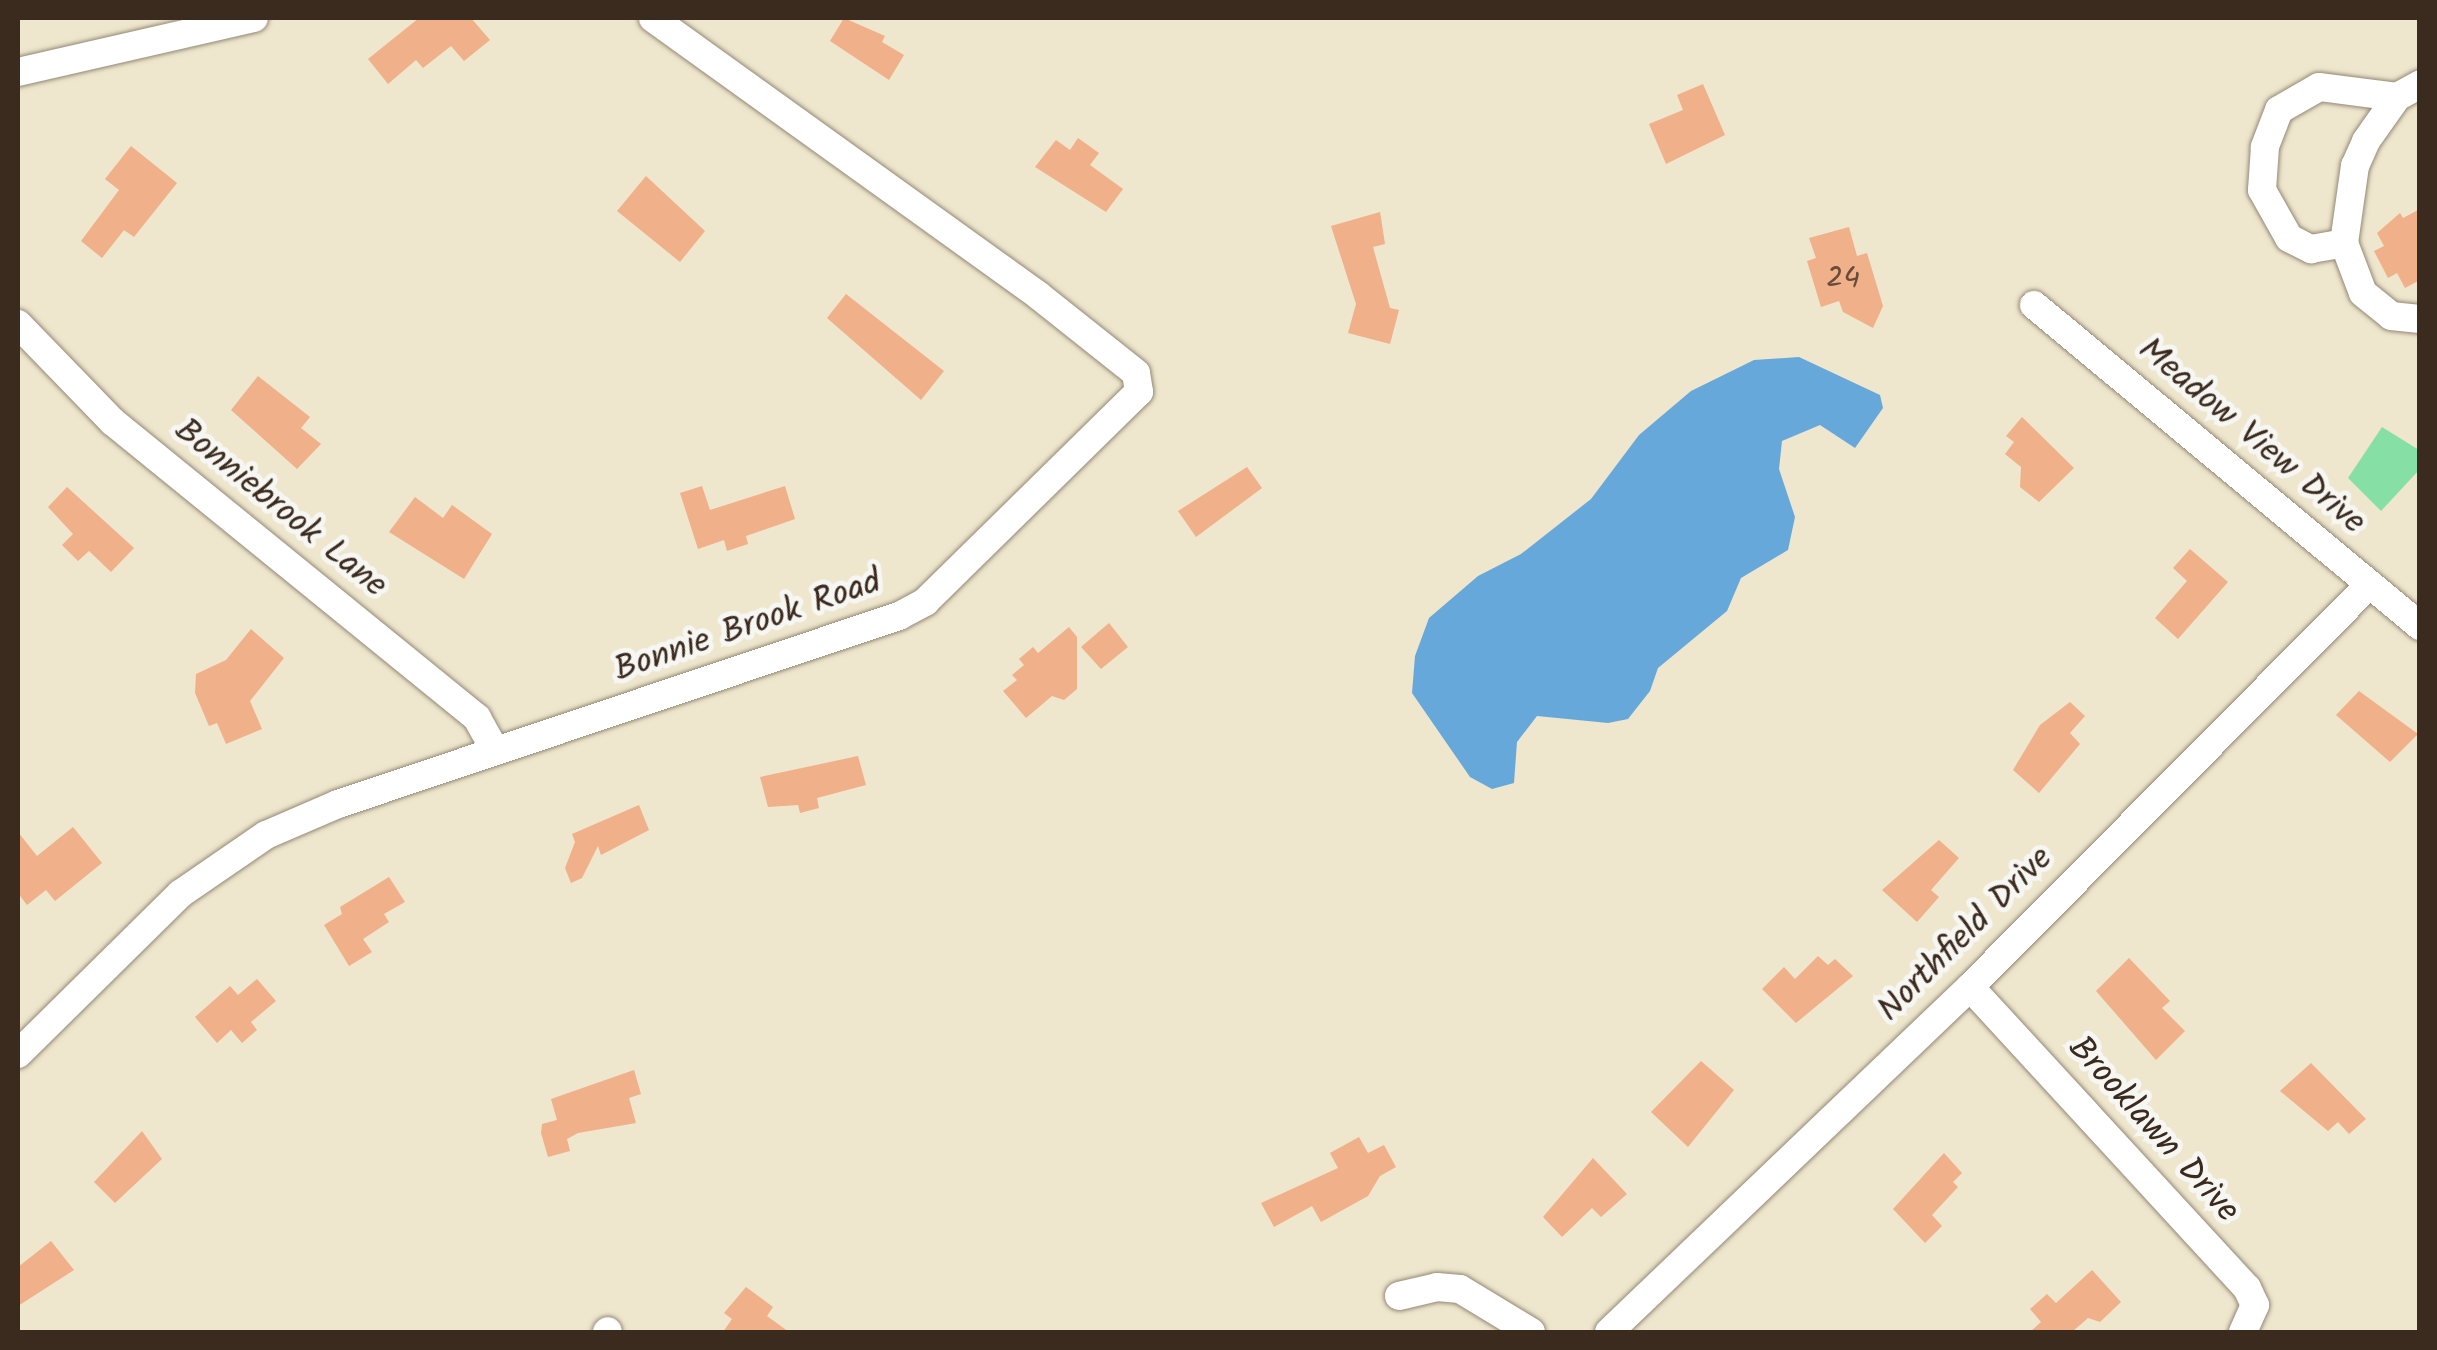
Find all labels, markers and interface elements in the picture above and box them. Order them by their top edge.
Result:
house number: 24 [1826,261,1860,297]
street label: Meadow View Drive [2129,330,2373,544]
street label: Bonniebrook Lane [165,410,395,608]
street label: Bonnie Brook Road [609,562,887,692]
street label: Northfield Drive [1870,839,2062,1031]
street label: Brooklawn Drive [2058,1028,2248,1232]

